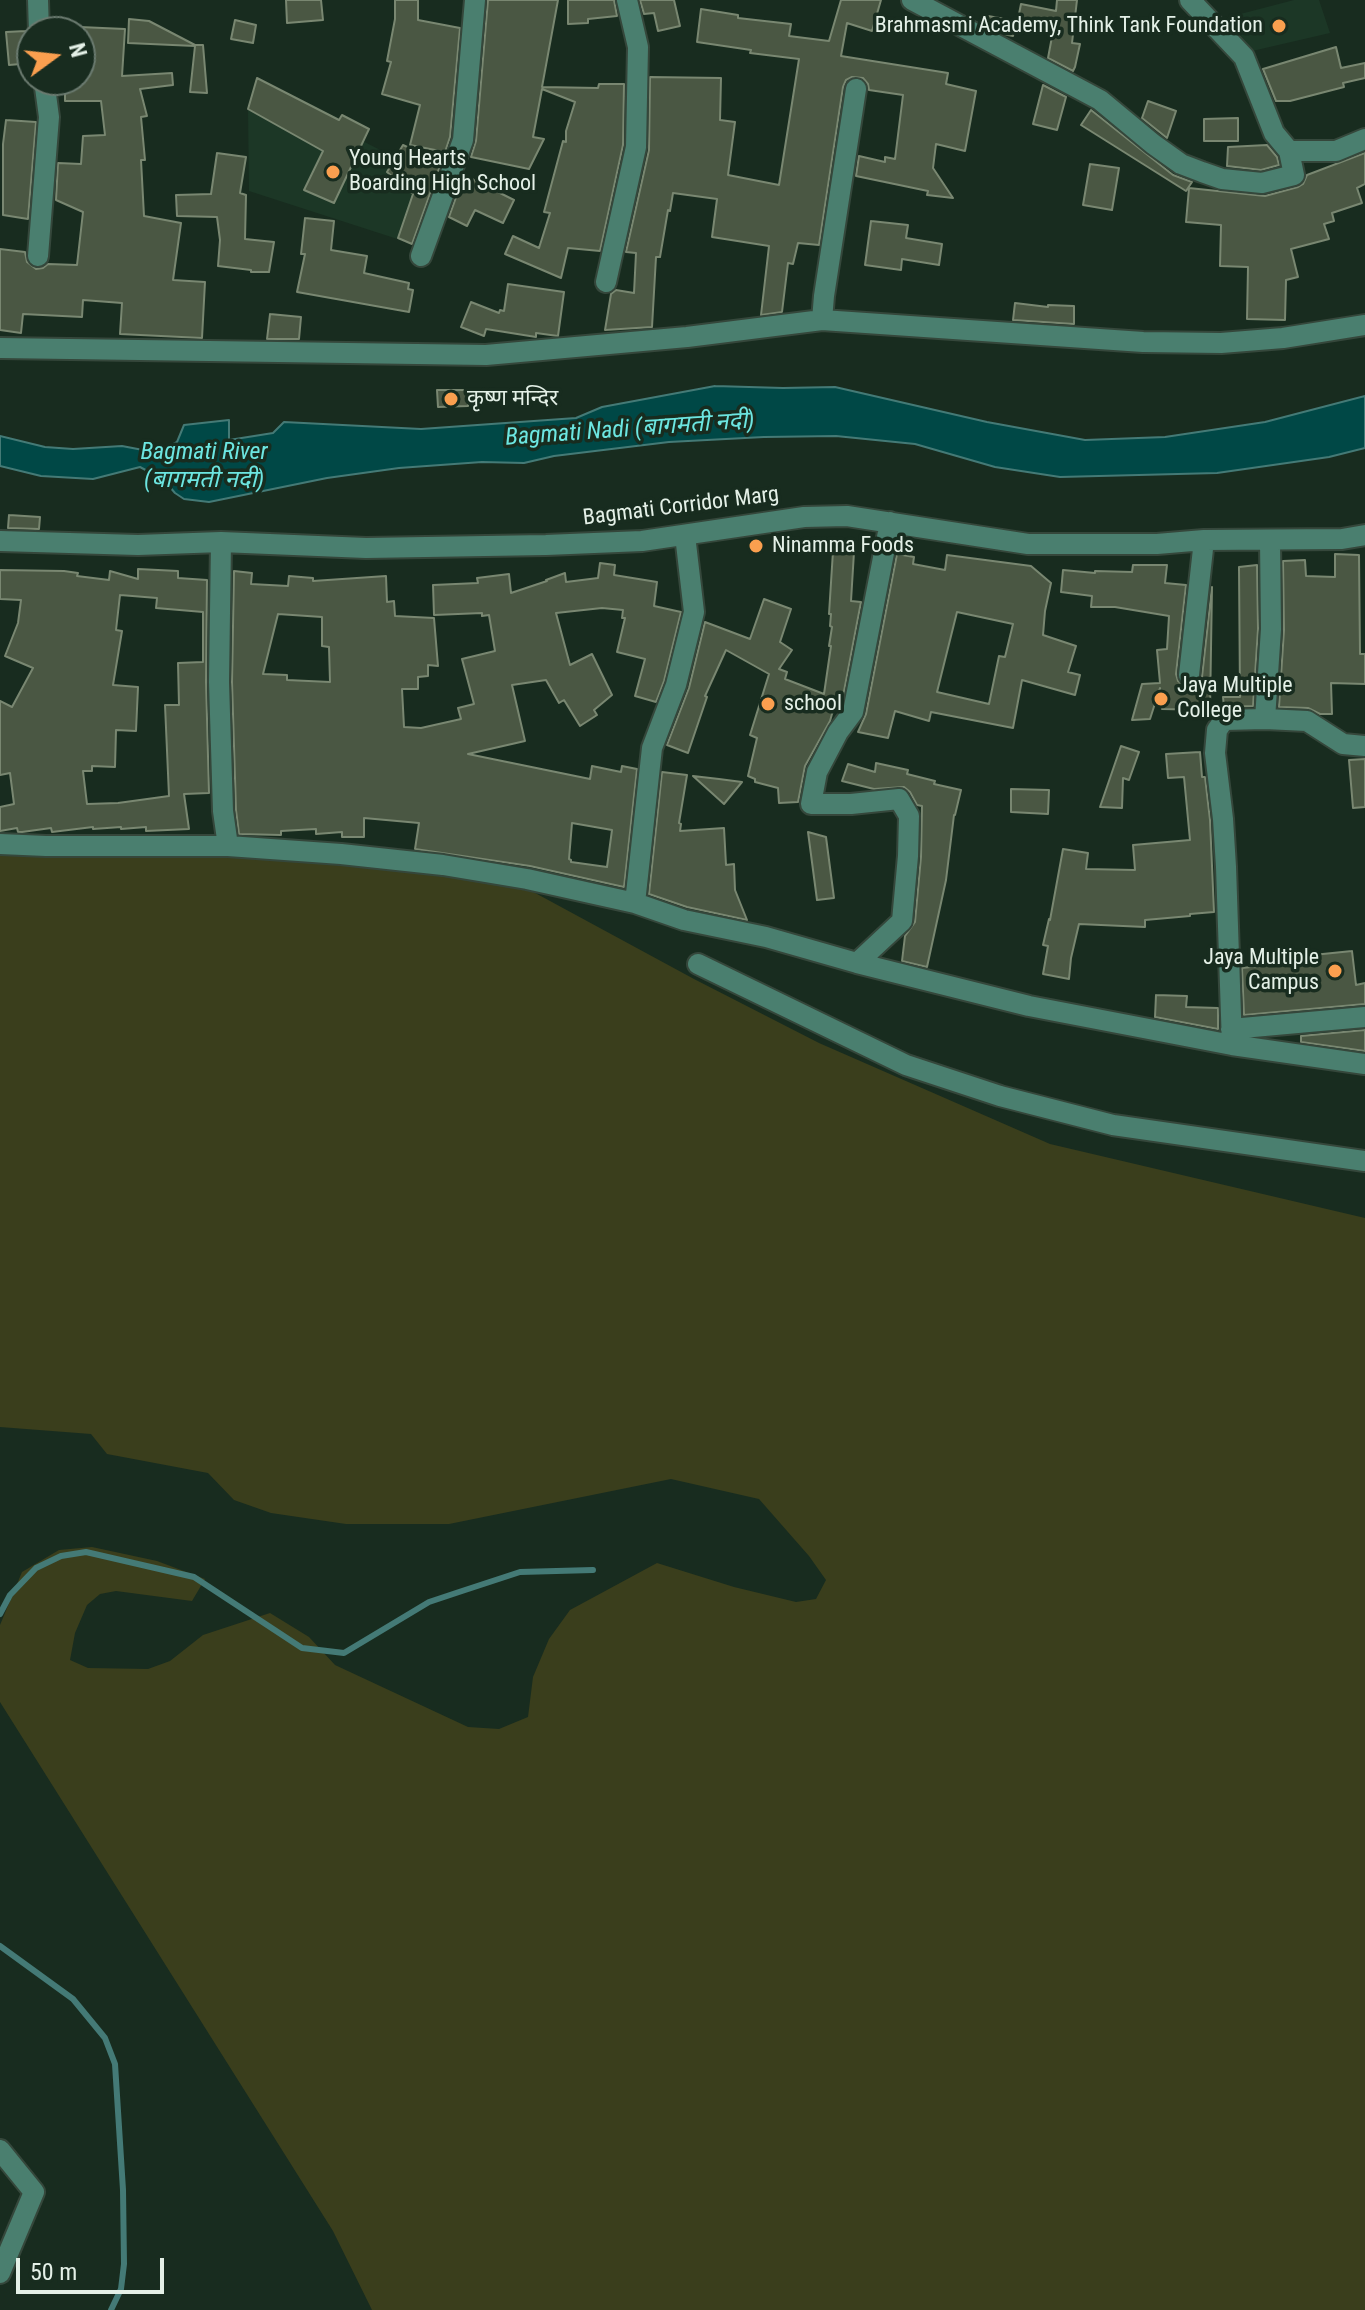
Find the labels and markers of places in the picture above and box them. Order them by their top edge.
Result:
place label: Brahmasmi Academy, Think Tank Foundation [875,13,1263,39]
marker: Brahmasmi Academy, Think Tank Foundation [1270,17,1288,35]
place label: Young Hearts Boarding High School [349,146,536,198]
marker: Young Hearts Boarding High School [324,163,342,181]
place label: कृष्ण मन्दिर [467,386,558,412]
marker: कृष्ण मन्दिर [442,390,460,408]
place label: Ninamma Foods [772,533,914,559]
marker: Ninamma Foods [747,537,765,555]
place label: Jaya Multiple College [1177,673,1293,724]
marker: Jaya Multiple College [1152,690,1170,708]
place label: school [784,691,842,717]
marker: school [759,695,777,713]
place label: Jaya Multiple Campus [1203,945,1319,996]
marker: Jaya Multiple Campus [1326,962,1344,980]

